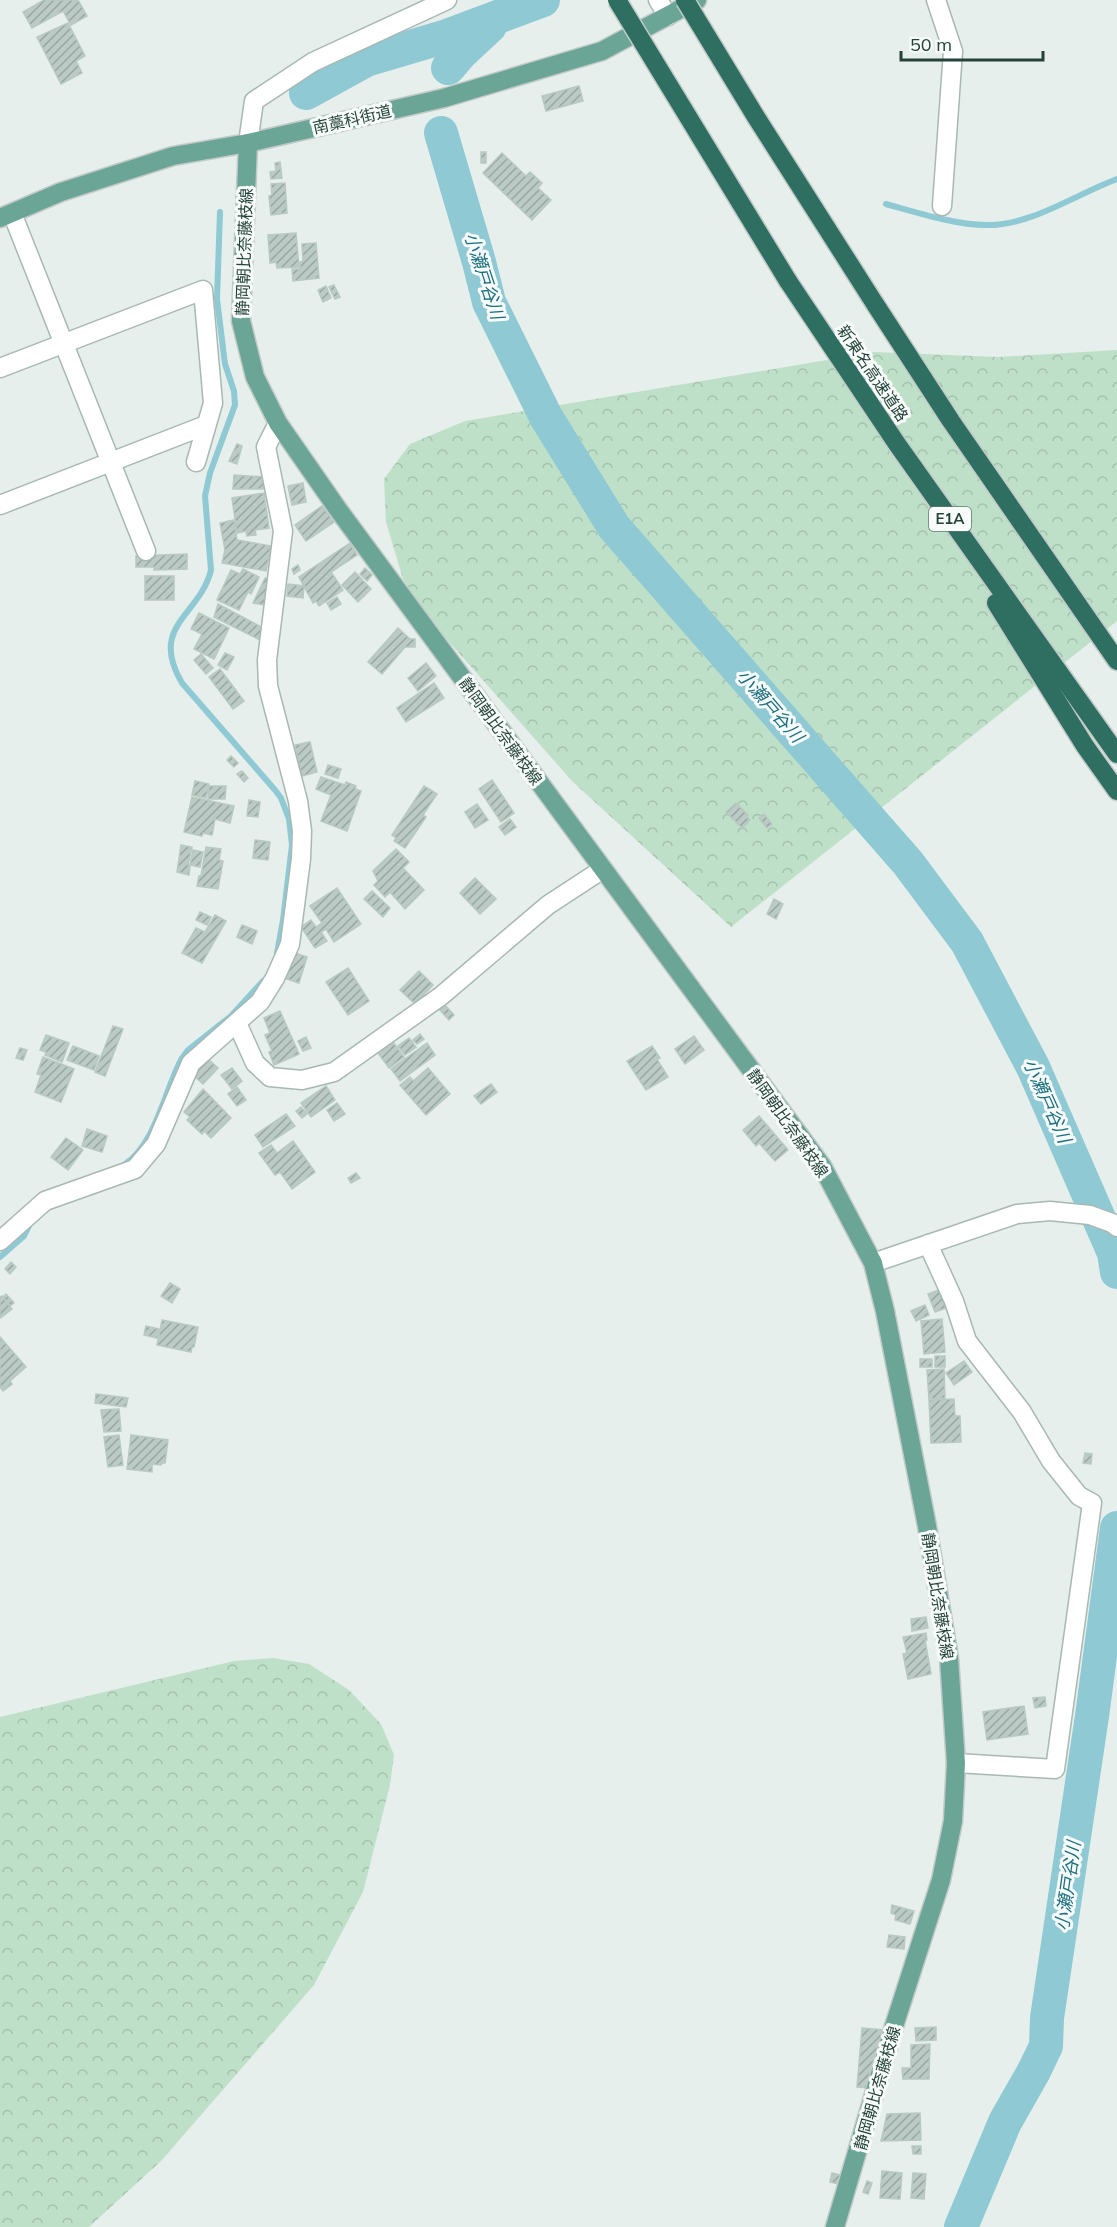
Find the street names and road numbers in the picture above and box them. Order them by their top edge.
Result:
street label: 南藁科街道 [311,100,393,138]
street label: 静岡朝比奈藤枝線 [232,188,256,316]
street label: 新東名高速道路 [833,321,913,425]
road number: E1A [929,507,971,531]
street label: 静岡朝比奈藤枝線 [455,673,547,789]
street label: 静岡朝比奈藤枝線 [743,1065,833,1181]
street label: 静岡朝比奈藤枝線 [918,1531,958,1661]
street label: 静岡朝比奈藤枝線 [850,2024,904,2152]

